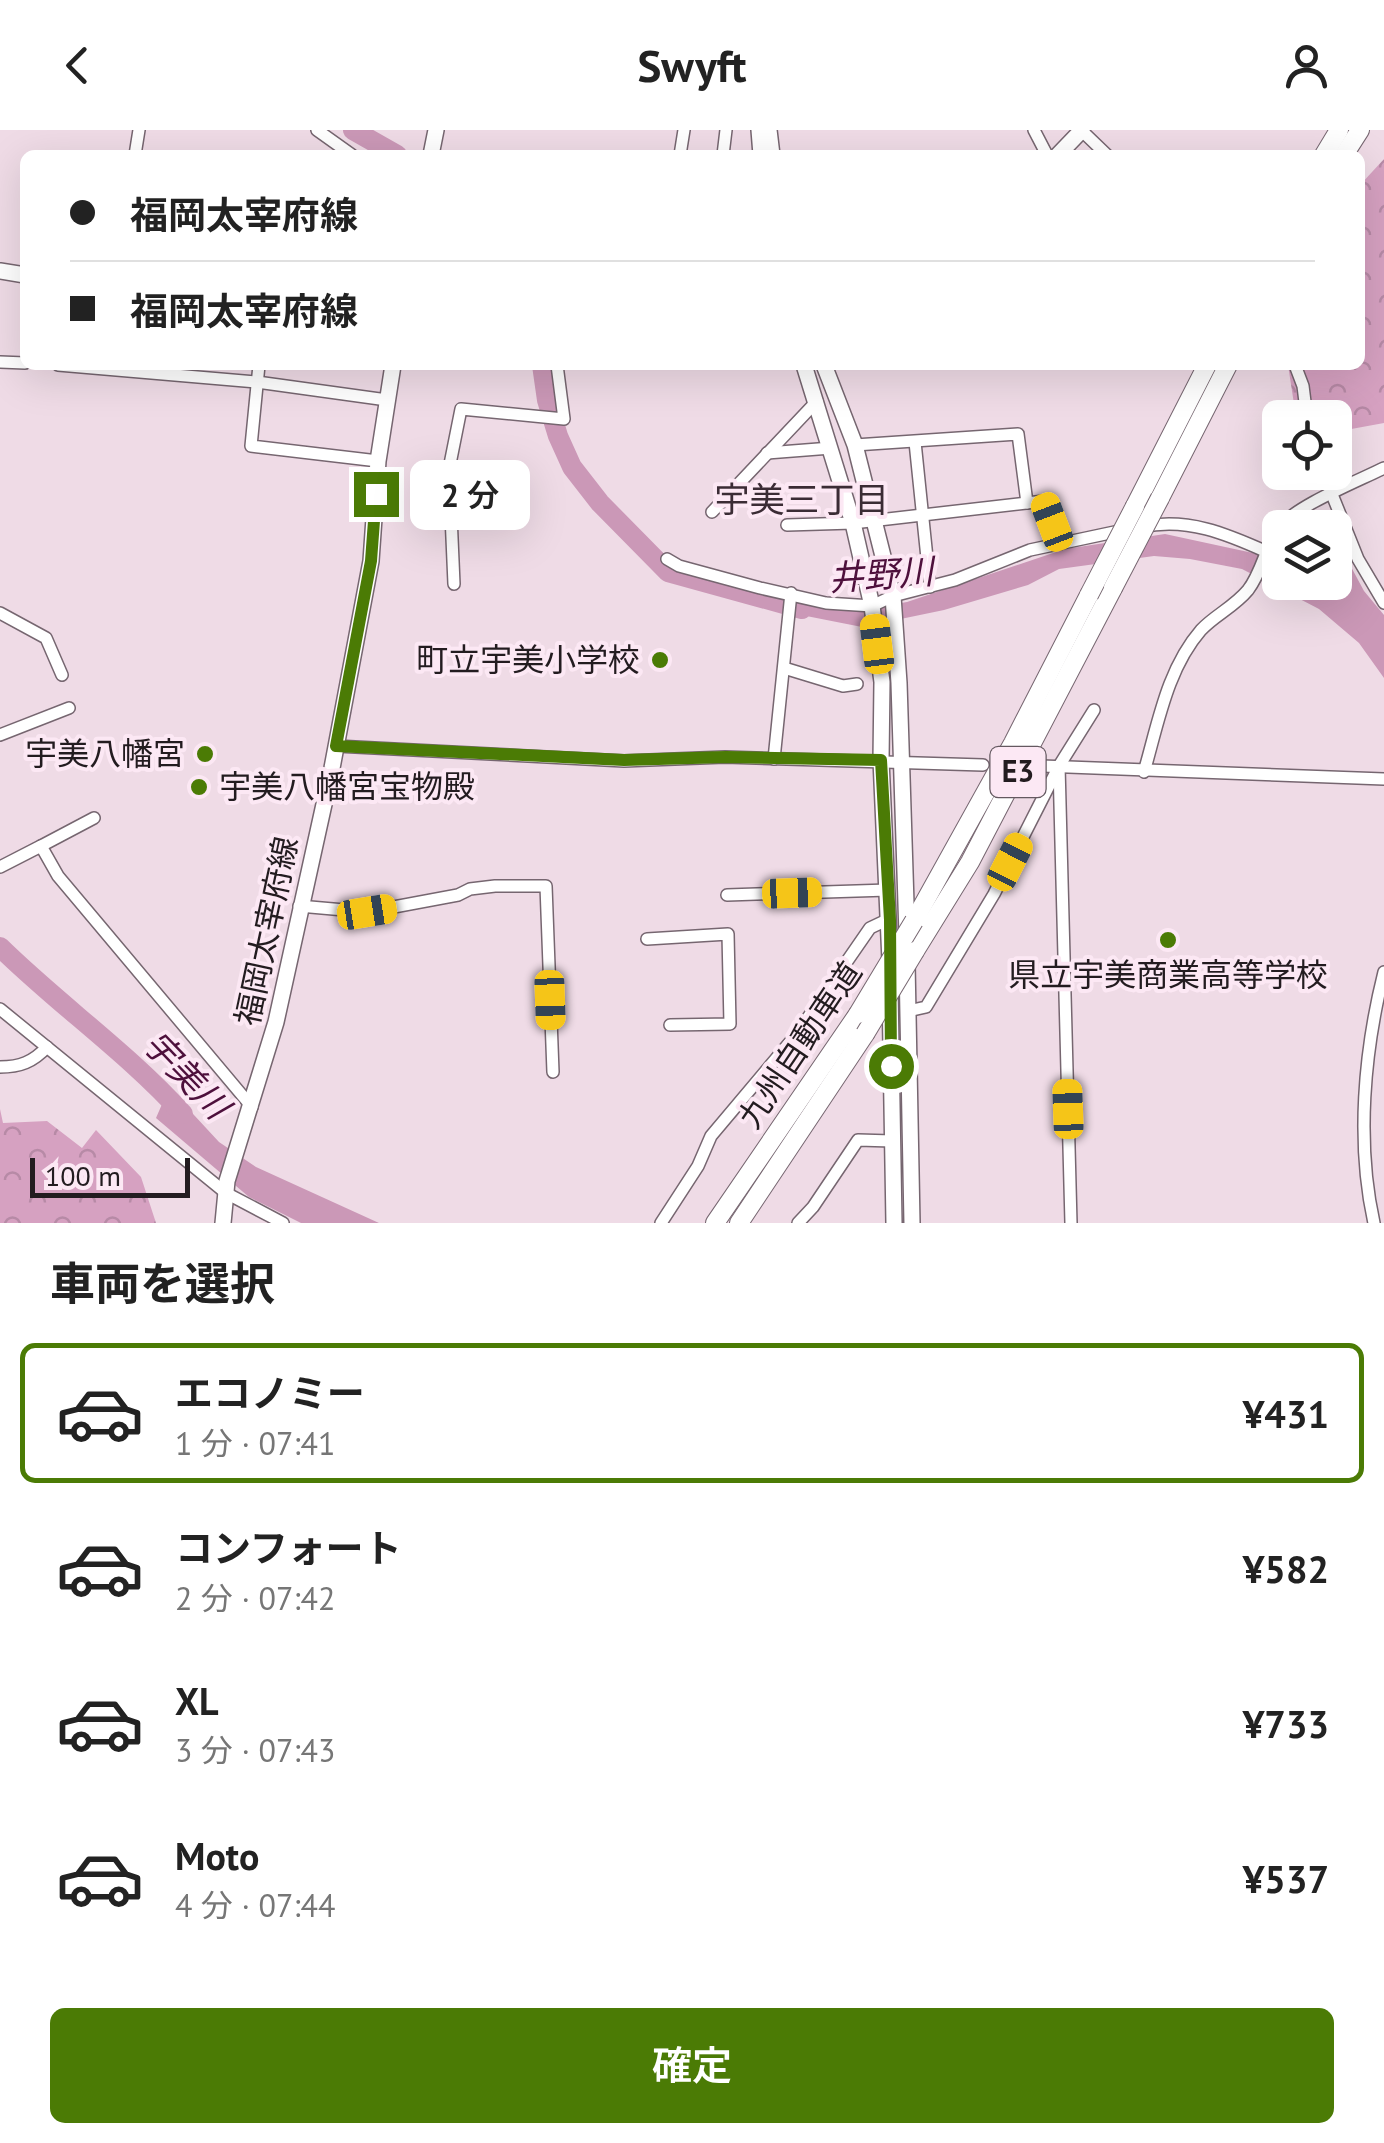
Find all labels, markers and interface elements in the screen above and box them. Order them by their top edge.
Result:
text: Swyft [637,36,747,94]
icon: back [50,38,105,93]
icon: person [1279,38,1334,93]
text: 福岡太宰府線 [130,190,358,239]
text: 福岡太宰府線 [130,286,358,335]
map controls [1262,400,1352,600]
button: locate [1262,400,1352,490]
callout: 2 分 [411,459,531,529]
route end [354,472,399,517]
text: 2 分 [441,474,499,516]
district label: 宇美三丁目 [714,476,890,522]
car [1027,489,1077,555]
button: layers [1262,510,1352,600]
water label: 井野川 [827,547,939,601]
car [858,612,896,676]
place label: 町立宇美小学校 [416,638,640,680]
marker: 町立宇美小学校 [649,649,671,671]
place label: 宇美八幡宮 [25,732,185,774]
marker: 宇美八幡宮 [194,743,216,765]
road number: E3 [990,747,1046,797]
place label: 宇美八幡宮宝物殿 [219,765,475,807]
marker: 宇美八幡宮宝物殿 [188,776,210,798]
car [983,828,1037,896]
street label: 福岡太宰府線 [226,833,307,1029]
car [761,877,823,909]
car [335,892,399,932]
marker: 県立宇美商業高等学校 [1157,929,1179,951]
street label: 九州自動車道 [728,953,870,1136]
place label: 県立宇美商業高等学校 [1008,953,1328,995]
car [534,969,566,1031]
water label: 宇美川 [134,1021,243,1131]
route start [869,1044,914,1089]
car [1052,1078,1084,1140]
scale bar [30,1153,190,1198]
text: 100 m [45,1157,121,1194]
text: 車両を選択 [50,1254,275,1312]
icon: car [55,1368,145,1458]
text: エコノミー [175,1368,365,1417]
text: ¥431 [1243,1389,1329,1438]
text: 1 分 · 07:41 [175,1422,335,1464]
icon: car [55,1523,145,1613]
text: コンフォート [175,1523,402,1572]
text: ¥582 [1243,1544,1329,1593]
text: 2 分 · 07:42 [175,1577,335,1619]
text: XL [175,1676,219,1725]
icon: car [55,1678,145,1768]
text: ¥733 [1243,1699,1329,1748]
text: 3 分 · 07:43 [175,1729,335,1771]
text: Moto [175,1831,259,1880]
icon: car [55,1833,145,1923]
text: ¥537 [1243,1854,1329,1903]
text: 4 分 · 07:44 [175,1884,335,1926]
button: 確定 [50,2008,1334,2123]

